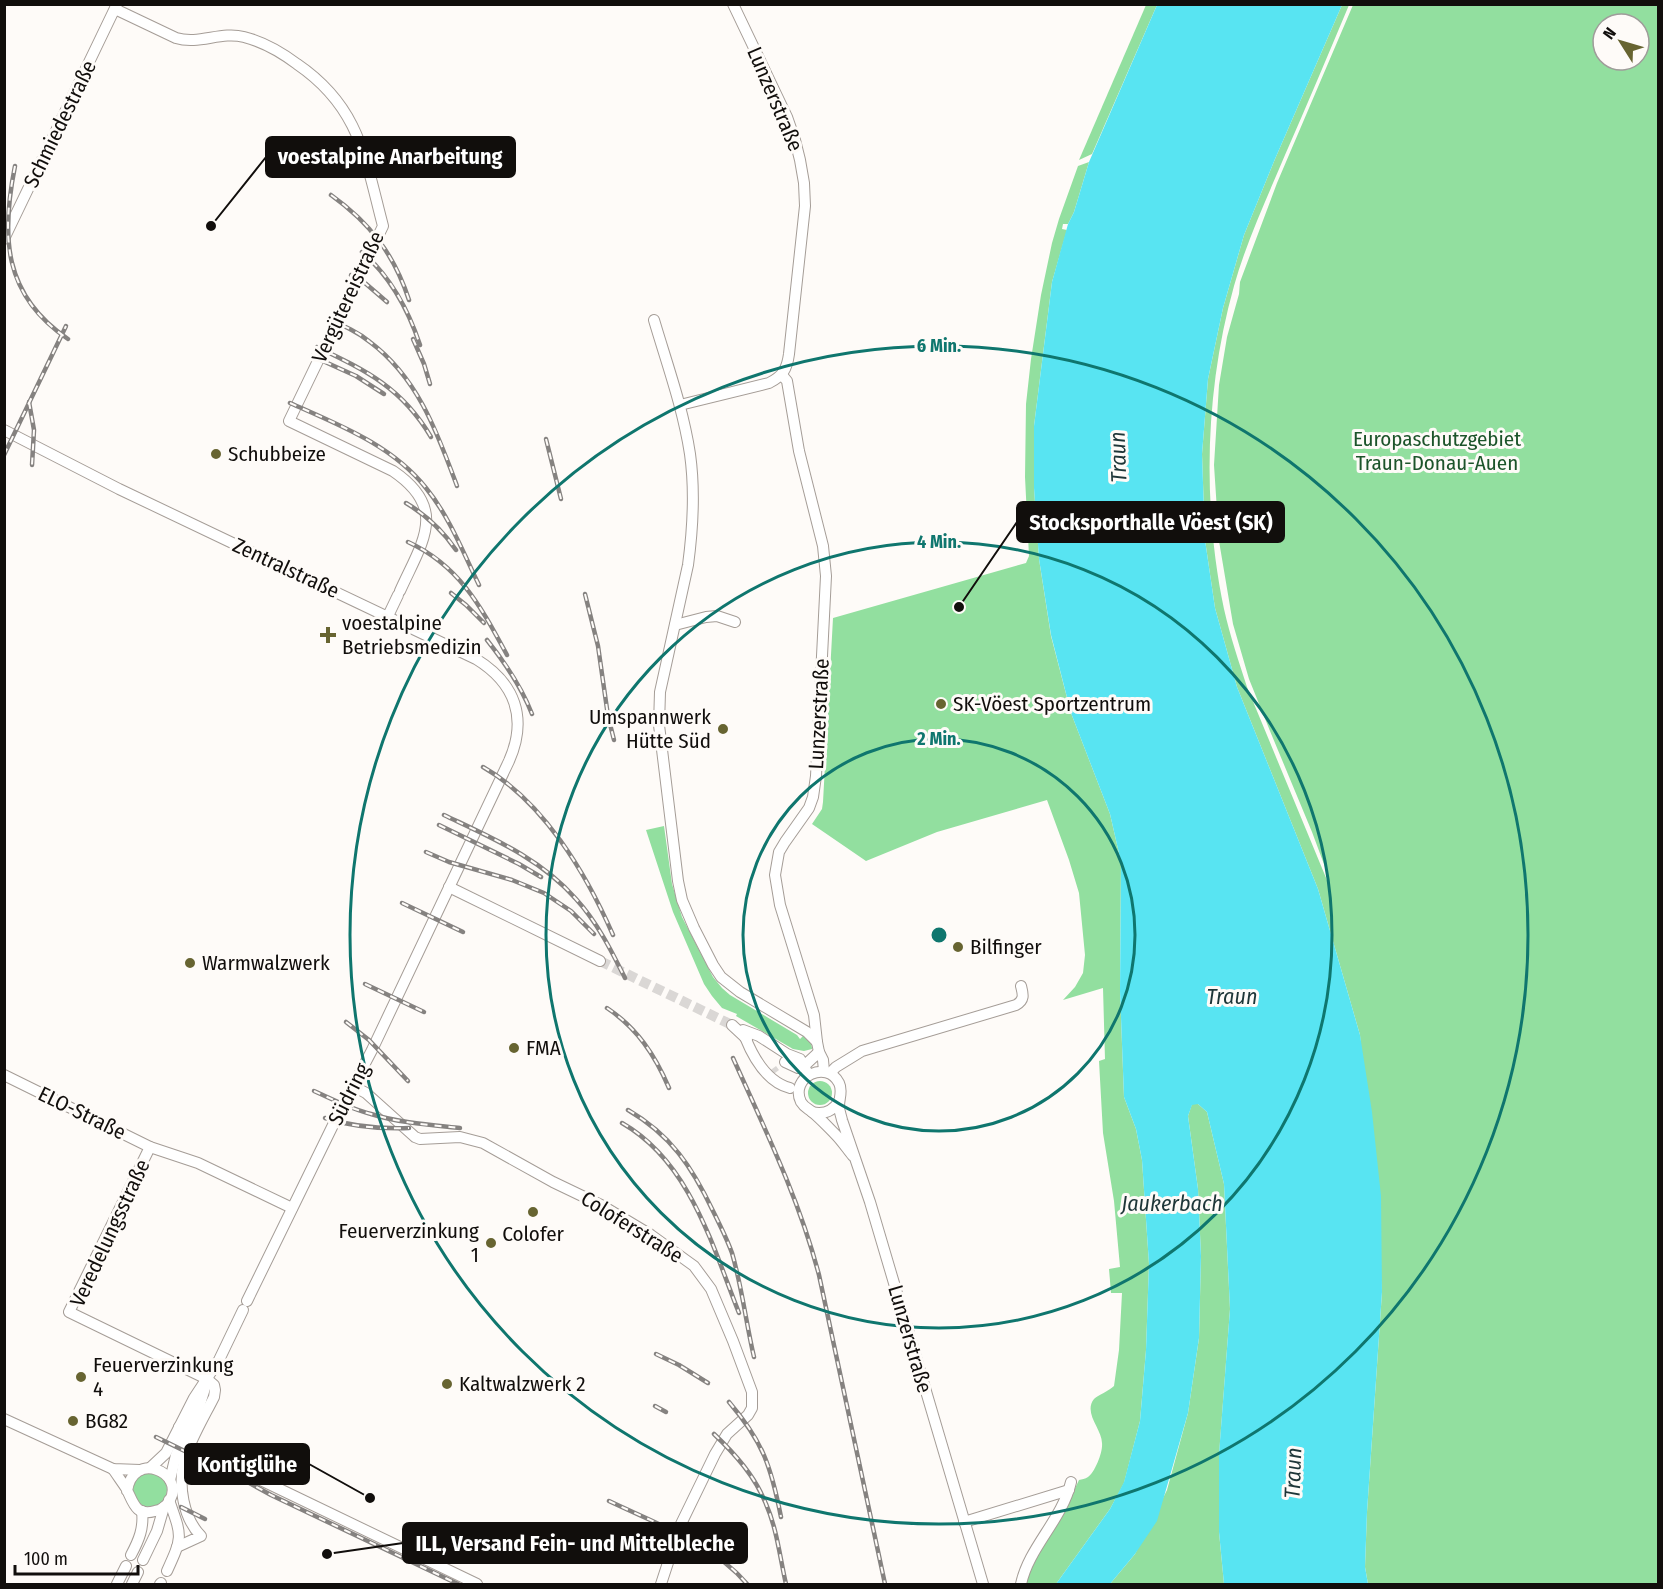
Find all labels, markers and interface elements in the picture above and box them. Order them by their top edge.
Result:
north arrow [1591,12,1651,72]
text: N [1599,24,1620,43]
street label: Lunzerstraße [741,43,809,155]
street label: Schmiedestraße [18,56,102,192]
callout: voestalpine Anarbeitung [266,137,515,177]
text: voestalpine Anarbeitung [277,143,502,170]
street label: Vergütereistraße [306,227,390,367]
text: 6 Min. [917,335,961,357]
park label: Europaschutzgebiet Traun-Donau-Auen [1353,426,1521,476]
water label: Traun [1104,431,1132,483]
place label: Schubbeize [228,441,326,467]
marker: Schubbeize [209,447,223,461]
callout: Stocksporthalle Vöest (SK) [1017,502,1284,542]
text: Stocksporthalle Vöest (SK) [1029,509,1273,536]
text: 4 Min. [917,531,961,553]
street label: Zentralstraße [229,532,343,604]
place label: voestalpine Betriebsmedizin [342,610,482,660]
marker: voestalpine Betriebsmedizin [319,626,337,644]
street label: Lunzerstraße [803,658,835,770]
place label: SK-Vöest Sportzentrum [953,691,1151,717]
marker: SK-Vöest Sportzentrum [934,697,948,711]
place label: Umspannwerk Hütte Süd [589,704,711,754]
marker: Umspannwerk Hütte Süd [716,722,730,736]
text: 2 Min. [916,728,961,750]
centre of rings [929,925,949,945]
place label: Bilfinger [970,934,1042,960]
marker: Bilfinger [951,940,965,954]
place label: Warmwalzwerk [202,950,330,976]
marker: Warmwalzwerk [183,956,197,970]
water label: Traun [1207,983,1257,1010]
place label: FMA [526,1035,561,1061]
marker: FMA [507,1041,521,1055]
street label: Südring [322,1058,376,1129]
street label: ELO-Straße [34,1081,130,1145]
street label: Veredelungsstraße [64,1155,156,1311]
street label: Coloferstraße [576,1185,688,1269]
water label: Jaukerbach [1120,1190,1223,1217]
marker: Colofer [526,1205,540,1219]
place label: Feuerverzinkung 1 [339,1218,479,1268]
place label: Colofer [502,1221,565,1247]
marker: Feuerverzinkung 1 [484,1236,498,1250]
street label: Lunzerstraße [882,1282,938,1396]
place label: Feuerverzinkung 4 [93,1352,234,1402]
marker: Feuerverzinkung 4 [74,1370,88,1384]
place label: Kaltwalzwerk 2 [459,1371,586,1397]
marker: Kaltwalzwerk 2 [440,1377,454,1391]
place label: BG82 [85,1408,128,1434]
marker: BG82 [66,1414,80,1428]
callout: Kontiglühe [185,1444,309,1484]
water label: Traun [1279,1447,1307,1499]
text: Kontiglühe [197,1451,297,1478]
callout: ILL, Versand Fein- und Mittelbleche [403,1523,747,1563]
text: ILL, Versand Fein- und Mittelbleche [415,1530,735,1557]
scale bar [15,1538,138,1576]
text: 100 m [24,1548,68,1570]

